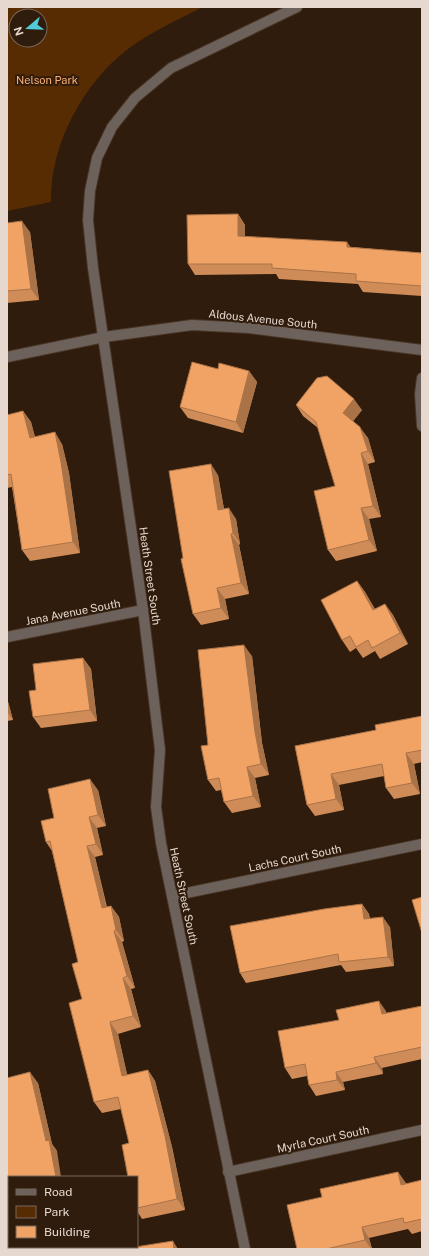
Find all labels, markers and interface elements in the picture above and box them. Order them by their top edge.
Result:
north arrow [8,8,48,48]
text: N [11,25,26,37]
park label: Nelson Park [16,74,78,86]
street label: Aldous Avenue South [208,307,318,331]
street label: Heath Street South [137,526,163,626]
street label: Jana Avenue South [25,597,121,627]
street label: Lachs Court South [248,842,342,874]
street label: Heath Street South [168,846,200,946]
street label: Myrla Court South [276,1123,370,1155]
legend [8,1176,138,1248]
text: Road [44,1185,72,1199]
text: Park [44,1205,70,1219]
text: Building [44,1225,90,1239]

